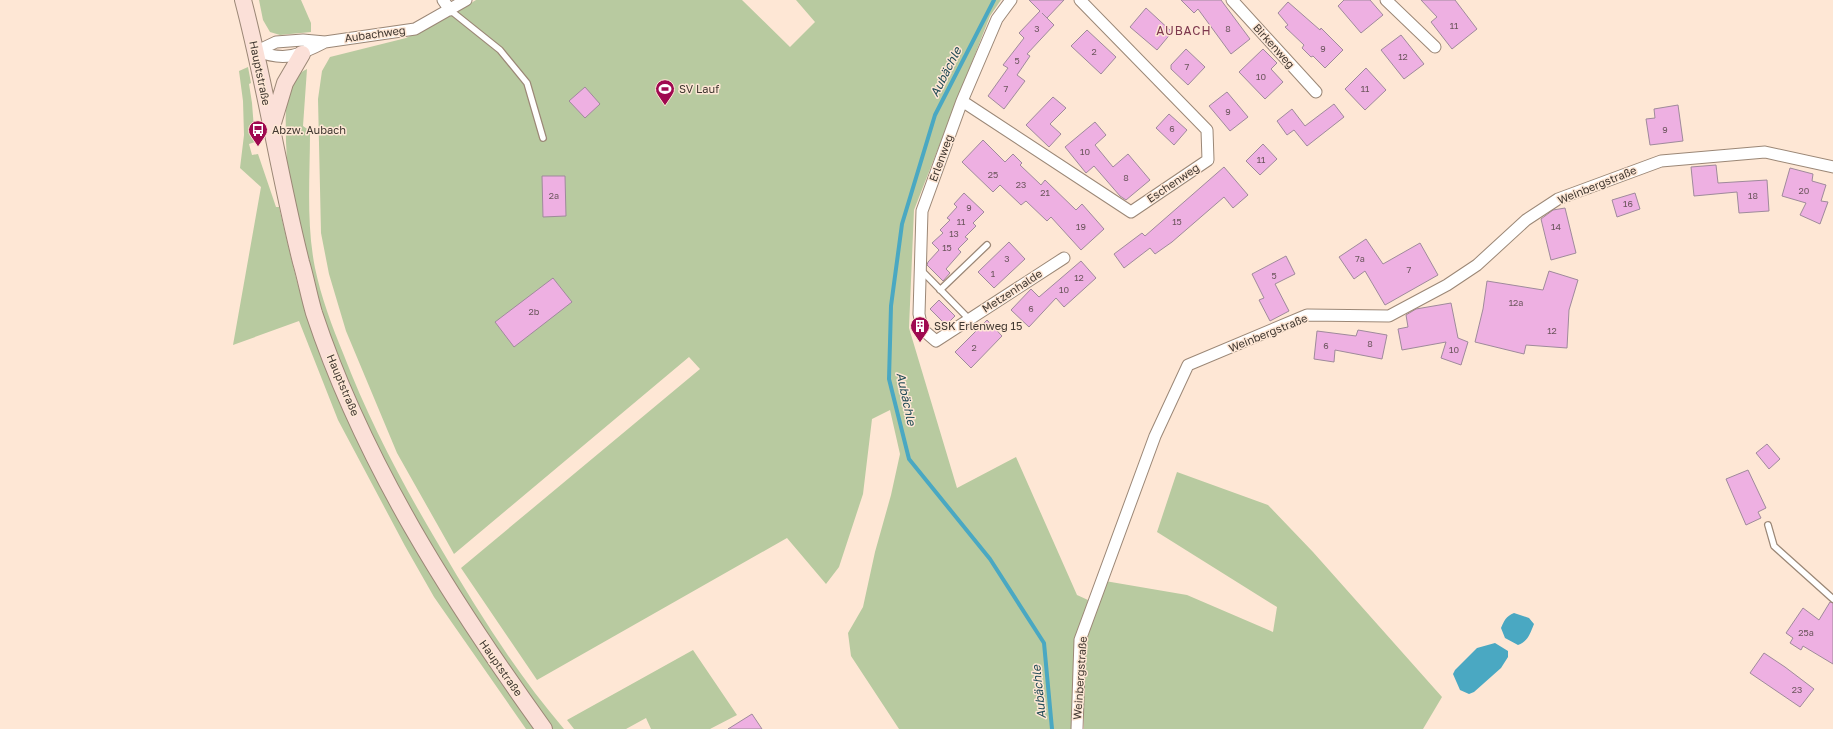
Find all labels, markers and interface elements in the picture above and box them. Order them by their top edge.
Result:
house number: 11 [1450,20,1459,31]
street label: Birkenweg [1251,21,1298,71]
street label: Aubachweg [344,23,406,44]
house number: 3 [1034,23,1040,34]
district label: AUBACH [1156,23,1212,38]
house number: 8 [1225,23,1231,34]
street label: Hauptstraße [247,39,274,106]
water label: Aubächle [927,43,965,99]
house number: 9 [1320,43,1326,54]
house number: 2 [1091,46,1097,57]
house number: 12 [1398,51,1408,62]
house number: 5 [1014,55,1020,66]
house number: 7 [1185,61,1190,72]
house number: 10 [1256,71,1266,82]
sports icon: SV Lauf [654,78,676,106]
place label: SV Lauf [679,82,719,95]
house number: 7 [1004,83,1009,94]
house number: 11 [1361,83,1370,94]
house number: 9 [1225,106,1231,117]
bus stop icon: Abzw. Aubach [247,119,269,147]
place label: Abzw. Aubach [272,123,346,136]
house number: 6 [1169,123,1175,134]
house number: 9 [1662,124,1668,135]
street label: Erlenweg [926,132,955,183]
house number: 10 [1080,146,1090,157]
house number: 11 [1257,154,1266,165]
street label: Eschenweg [1144,160,1201,205]
street label: Weinbergstraße [1556,163,1638,206]
house number: 25 [988,169,998,180]
house number: 8 [1123,172,1129,183]
house number: 23 [1016,179,1026,190]
house number: 20 [1799,185,1810,196]
house number: 21 [1040,187,1050,198]
house number: 2a [549,190,559,201]
house number: 18 [1748,190,1758,201]
house number: 16 [1623,198,1633,209]
house number: 9 [966,202,972,213]
house number: 11 [957,216,966,227]
house number: 15 [1172,216,1182,227]
house number: 19 [1076,221,1086,232]
house number: 14 [1551,221,1561,232]
house number: 13 [949,228,959,239]
house number: 15 [942,242,952,253]
house number: 3 [1004,253,1010,264]
house number: 7a [1355,253,1365,264]
house number: 7 [1407,264,1412,275]
street label: Metzenhalde [979,266,1044,315]
house number: 1 [991,268,996,279]
house number: 5 [1271,270,1277,281]
house number: 12 [1074,272,1084,283]
house number: 10 [1059,284,1069,295]
house number: 12a [1509,297,1523,308]
house number: 6 [1028,303,1034,314]
house number: 2b [529,306,540,317]
street label: Weinbergstraße [1227,311,1309,354]
building icon: SSK Erlenweg 15 [909,315,931,343]
place label: SSK Erlenweg 15 [934,319,1022,332]
house number: 12 [1547,325,1557,336]
house number: 8 [1367,338,1373,349]
house number: 6 [1323,340,1329,351]
house number: 2 [971,342,977,353]
house number: 10 [1449,344,1459,355]
street label: Hauptstraße [325,352,362,418]
water label: Aubächle [894,371,920,428]
house number: 25a [1798,627,1814,638]
street label: Weinbergstraße [1070,636,1089,720]
street label: Hauptstraße [477,637,526,698]
water label: Aubächle [1028,663,1049,720]
house number: 23 [1792,684,1802,695]

